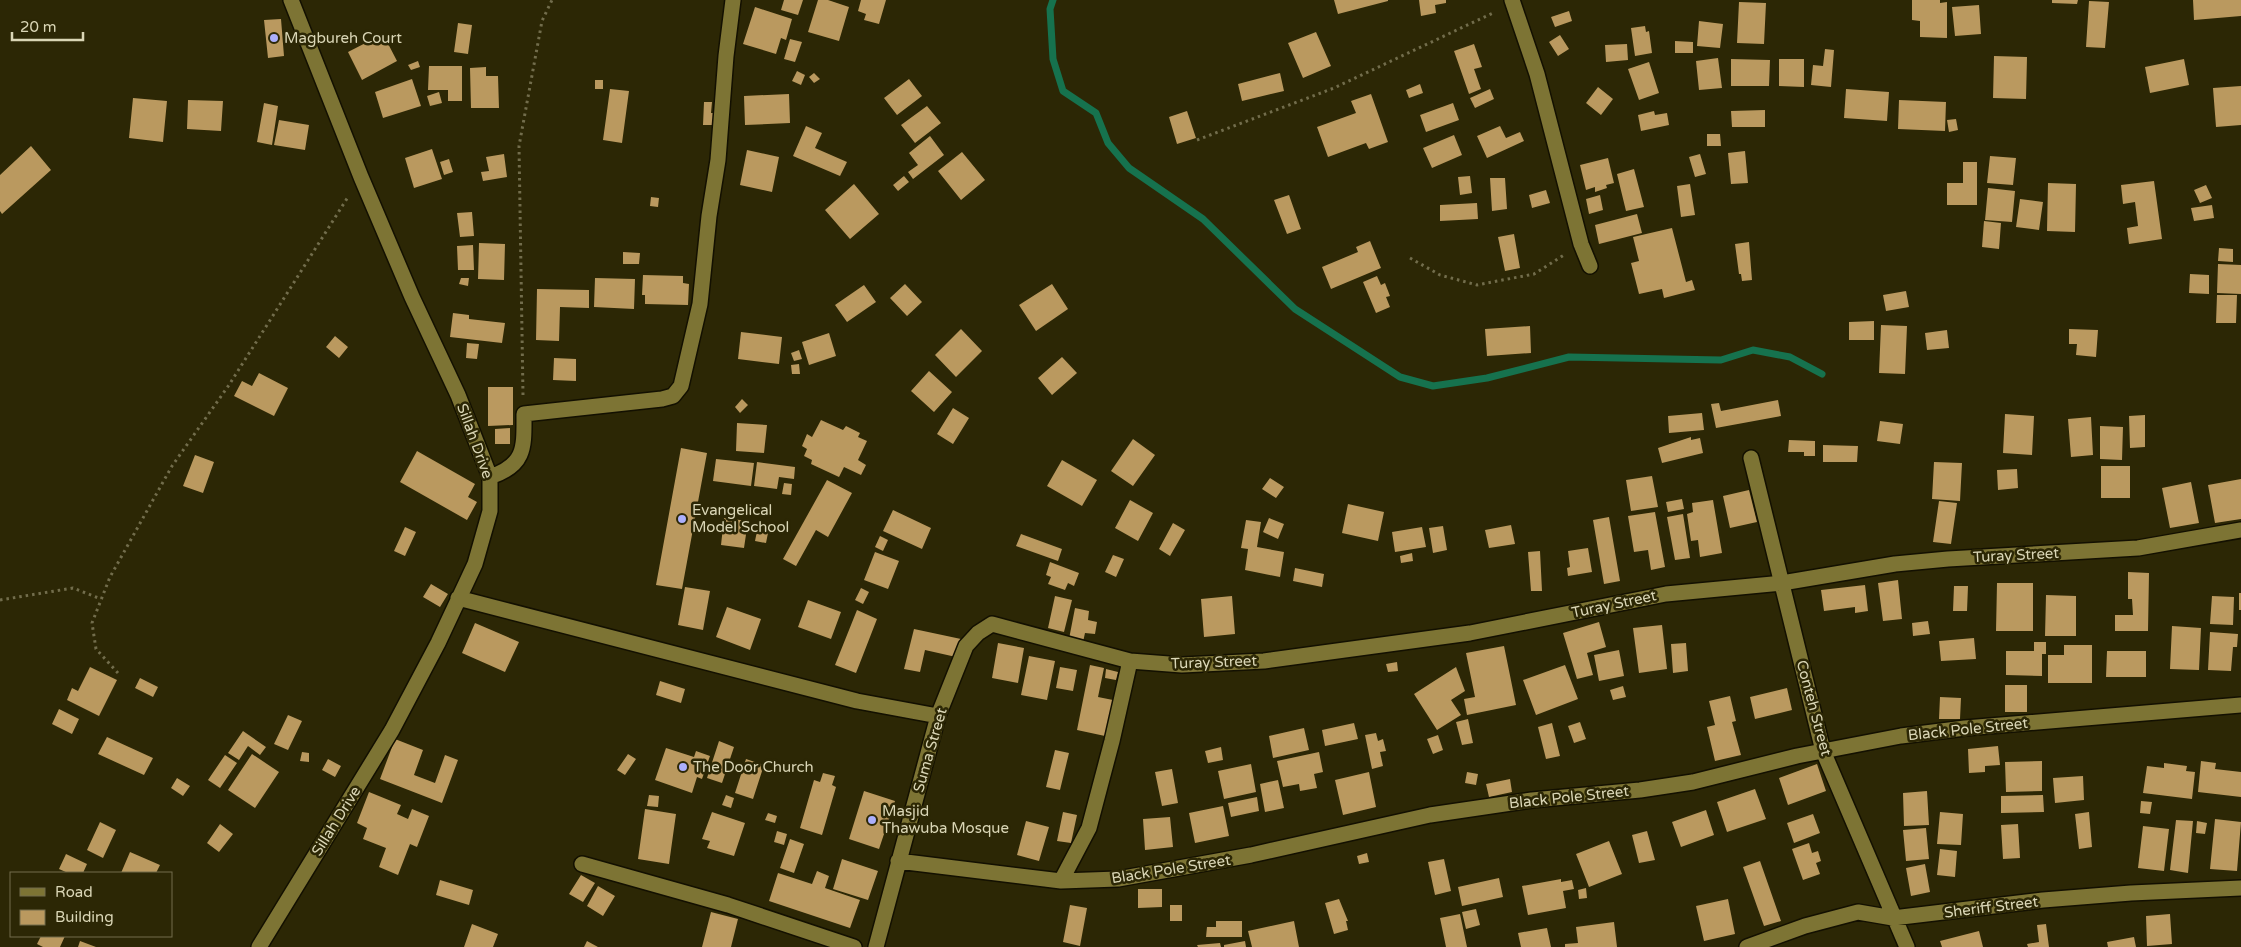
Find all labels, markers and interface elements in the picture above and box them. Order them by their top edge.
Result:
scale bar [12,10,84,42]
text: 20 m [20,18,57,36]
place label: Magbureh Court [284,29,402,47]
marker: Magbureh Court [268,32,280,44]
street label: Sillah Drive [453,401,497,481]
place label: Evangelical Model School [692,501,789,536]
marker: Evangelical Model School [676,513,688,525]
street label: Turay Street [1972,544,2060,566]
street label: Turay Street [1570,586,1658,622]
street label: Turay Street [1171,651,1258,672]
street label: Conteh Street [1793,658,1835,758]
street label: Suma Street [909,705,951,794]
street label: Black Pole Street [1907,714,2029,744]
place label: The Door Church [693,758,814,776]
marker: The Door Church [677,761,689,773]
street label: Black Pole Street [1508,782,1630,812]
street label: Sillah Drive [308,783,364,859]
place label: Masjid Thawuba Mosque [882,802,1009,837]
marker: Masjid Thawuba Mosque [866,814,878,826]
street label: Black Pole Street [1110,851,1232,887]
legend [10,872,172,937]
text: Road [55,883,93,901]
street label: Sheriff Street [1943,892,2039,922]
text: Building [55,908,114,926]

